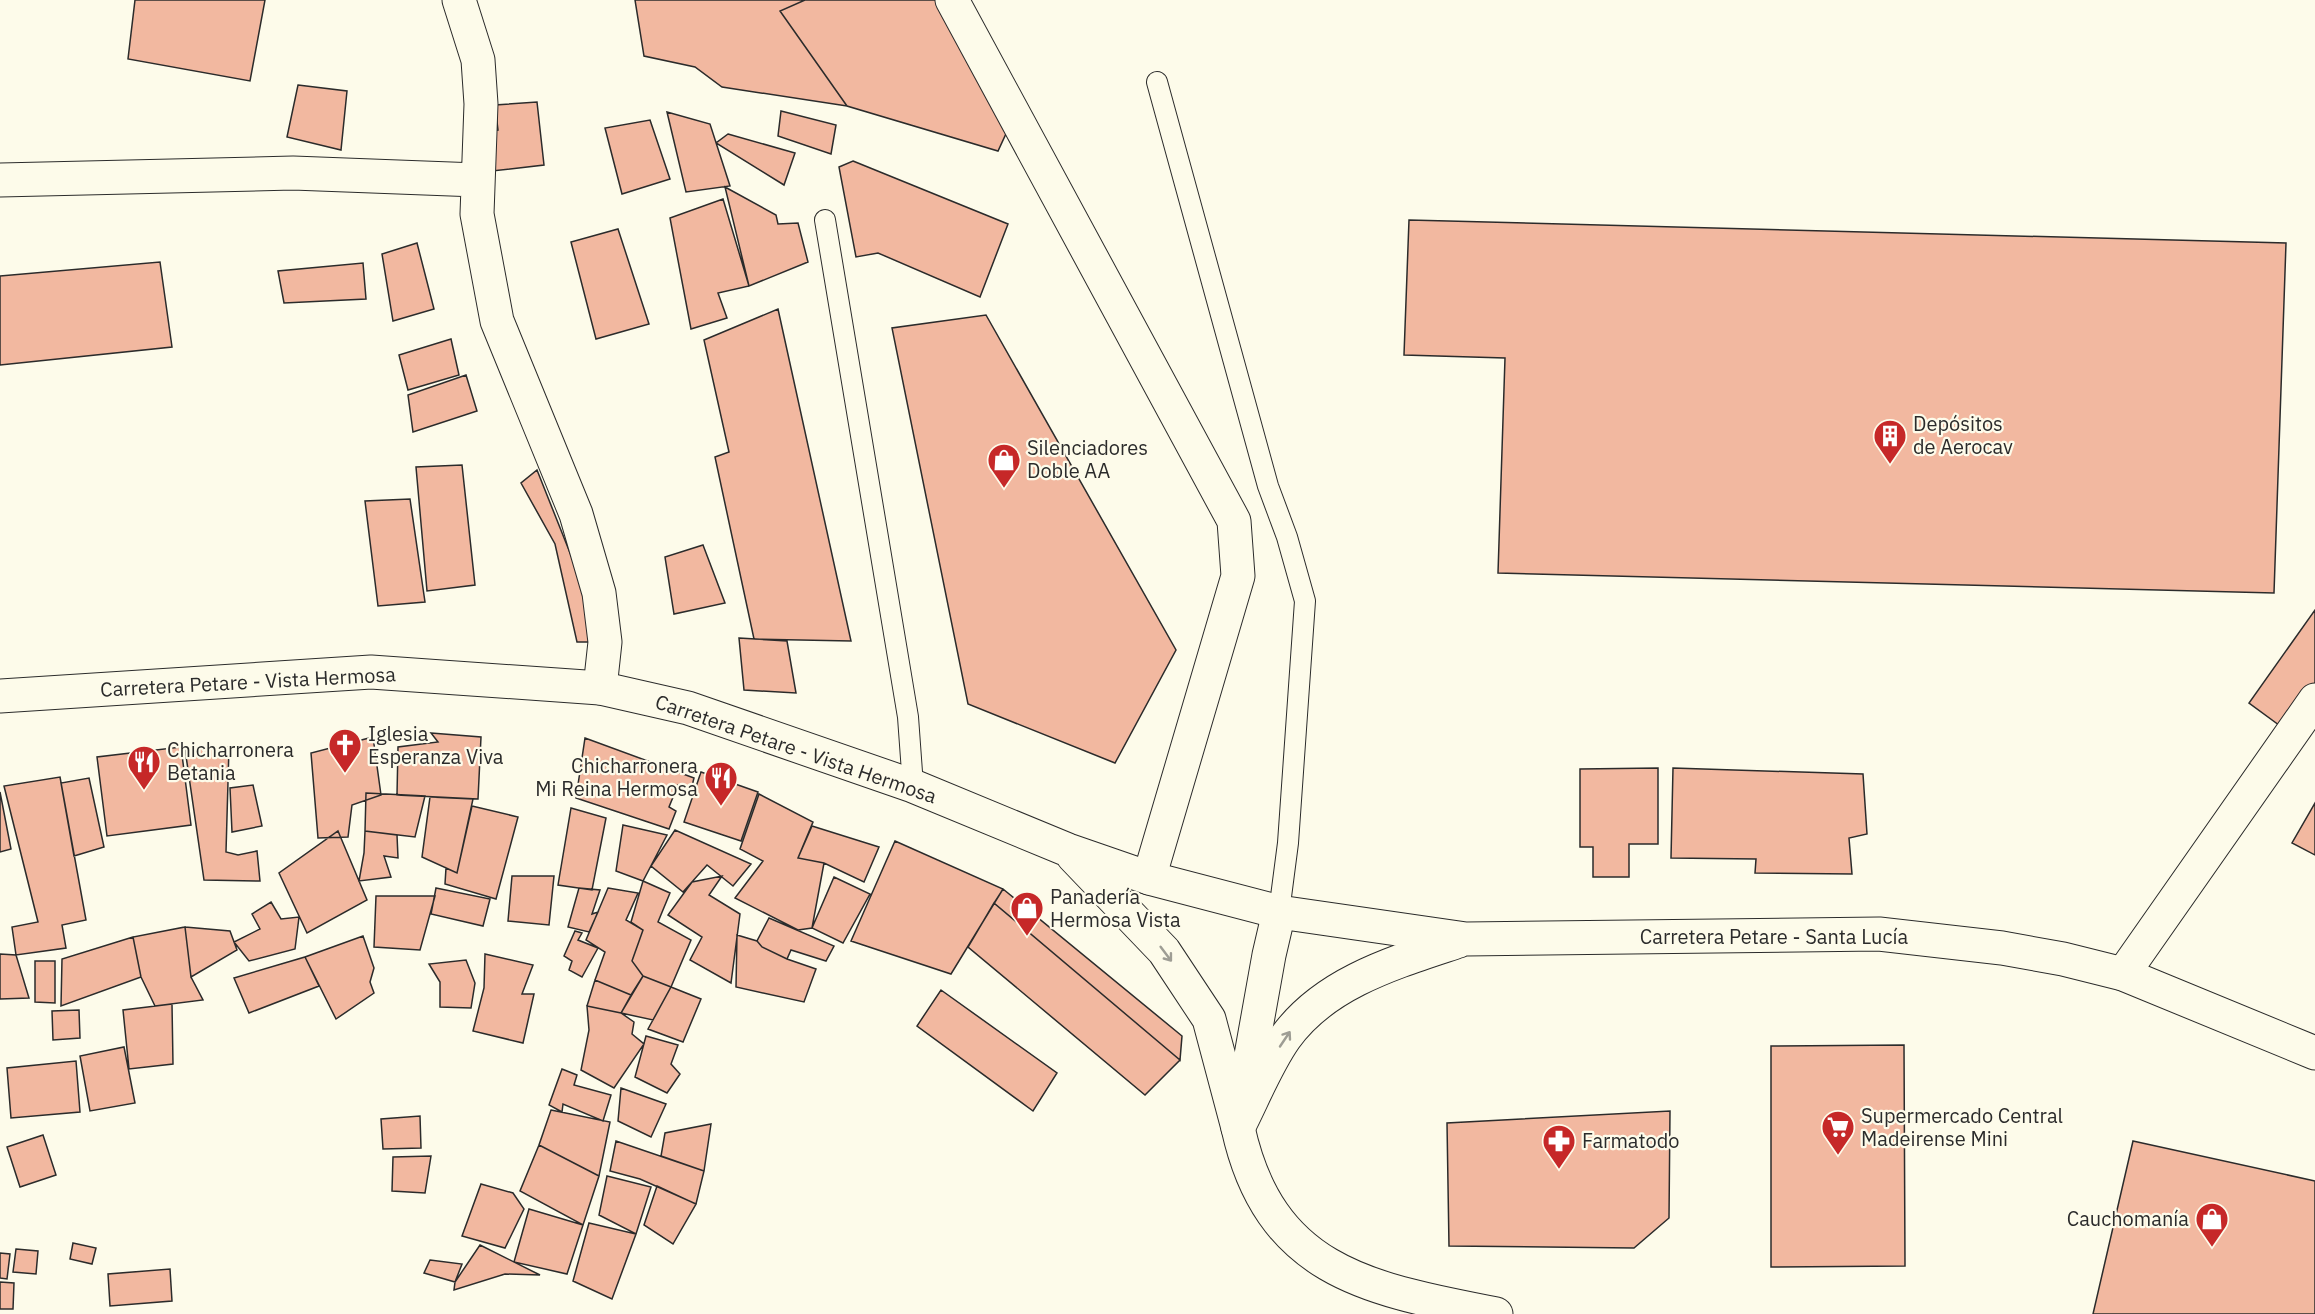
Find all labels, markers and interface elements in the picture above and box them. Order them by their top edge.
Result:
place label: Depósitos de Aerocav [1913,410,2013,460]
building icon: Depósitos de Aerocav [1872,418,1908,465]
place label: Silenciadores Doble AA [1027,434,1148,484]
shop icon: Silenciadores Doble AA [986,442,1022,489]
street label: Carretera Petare - Vista Hermosa [99,660,397,703]
street label: Carretera Petare - Vista Hermosa [652,688,941,810]
place label: Iglesia Esperanza Viva [368,720,504,770]
church icon: Iglesia Esperanza Viva [327,727,363,774]
place label: Chicharronera Betania [167,736,294,786]
restaurant icon: Chicharronera Betania [126,744,162,791]
place label: Chicharronera Mi Reina Hermosa [535,752,698,802]
restaurant icon: Chicharronera Mi Reina Hermosa [703,760,739,807]
place label: Panadería Hermosa Vista [1050,883,1181,933]
shop icon: Panadería Hermosa Vista [1009,890,1045,937]
street label: Carretera Petare - Santa Lucía [1640,923,1908,950]
one-way arrow [1159,946,1172,962]
one-way arrow [1279,1032,1291,1048]
place label: Supermercado Central Madeirense Mini [1861,1102,2063,1152]
supermarket icon: Supermercado Central Madeirense Mini [1820,1109,1856,1156]
pharmacy icon: Farmatodo [1541,1123,1577,1170]
place label: Farmatodo [1582,1127,1679,1154]
shop icon: Cauchomanía [2194,1201,2230,1248]
place label: Cauchomanía [2067,1205,2189,1232]

